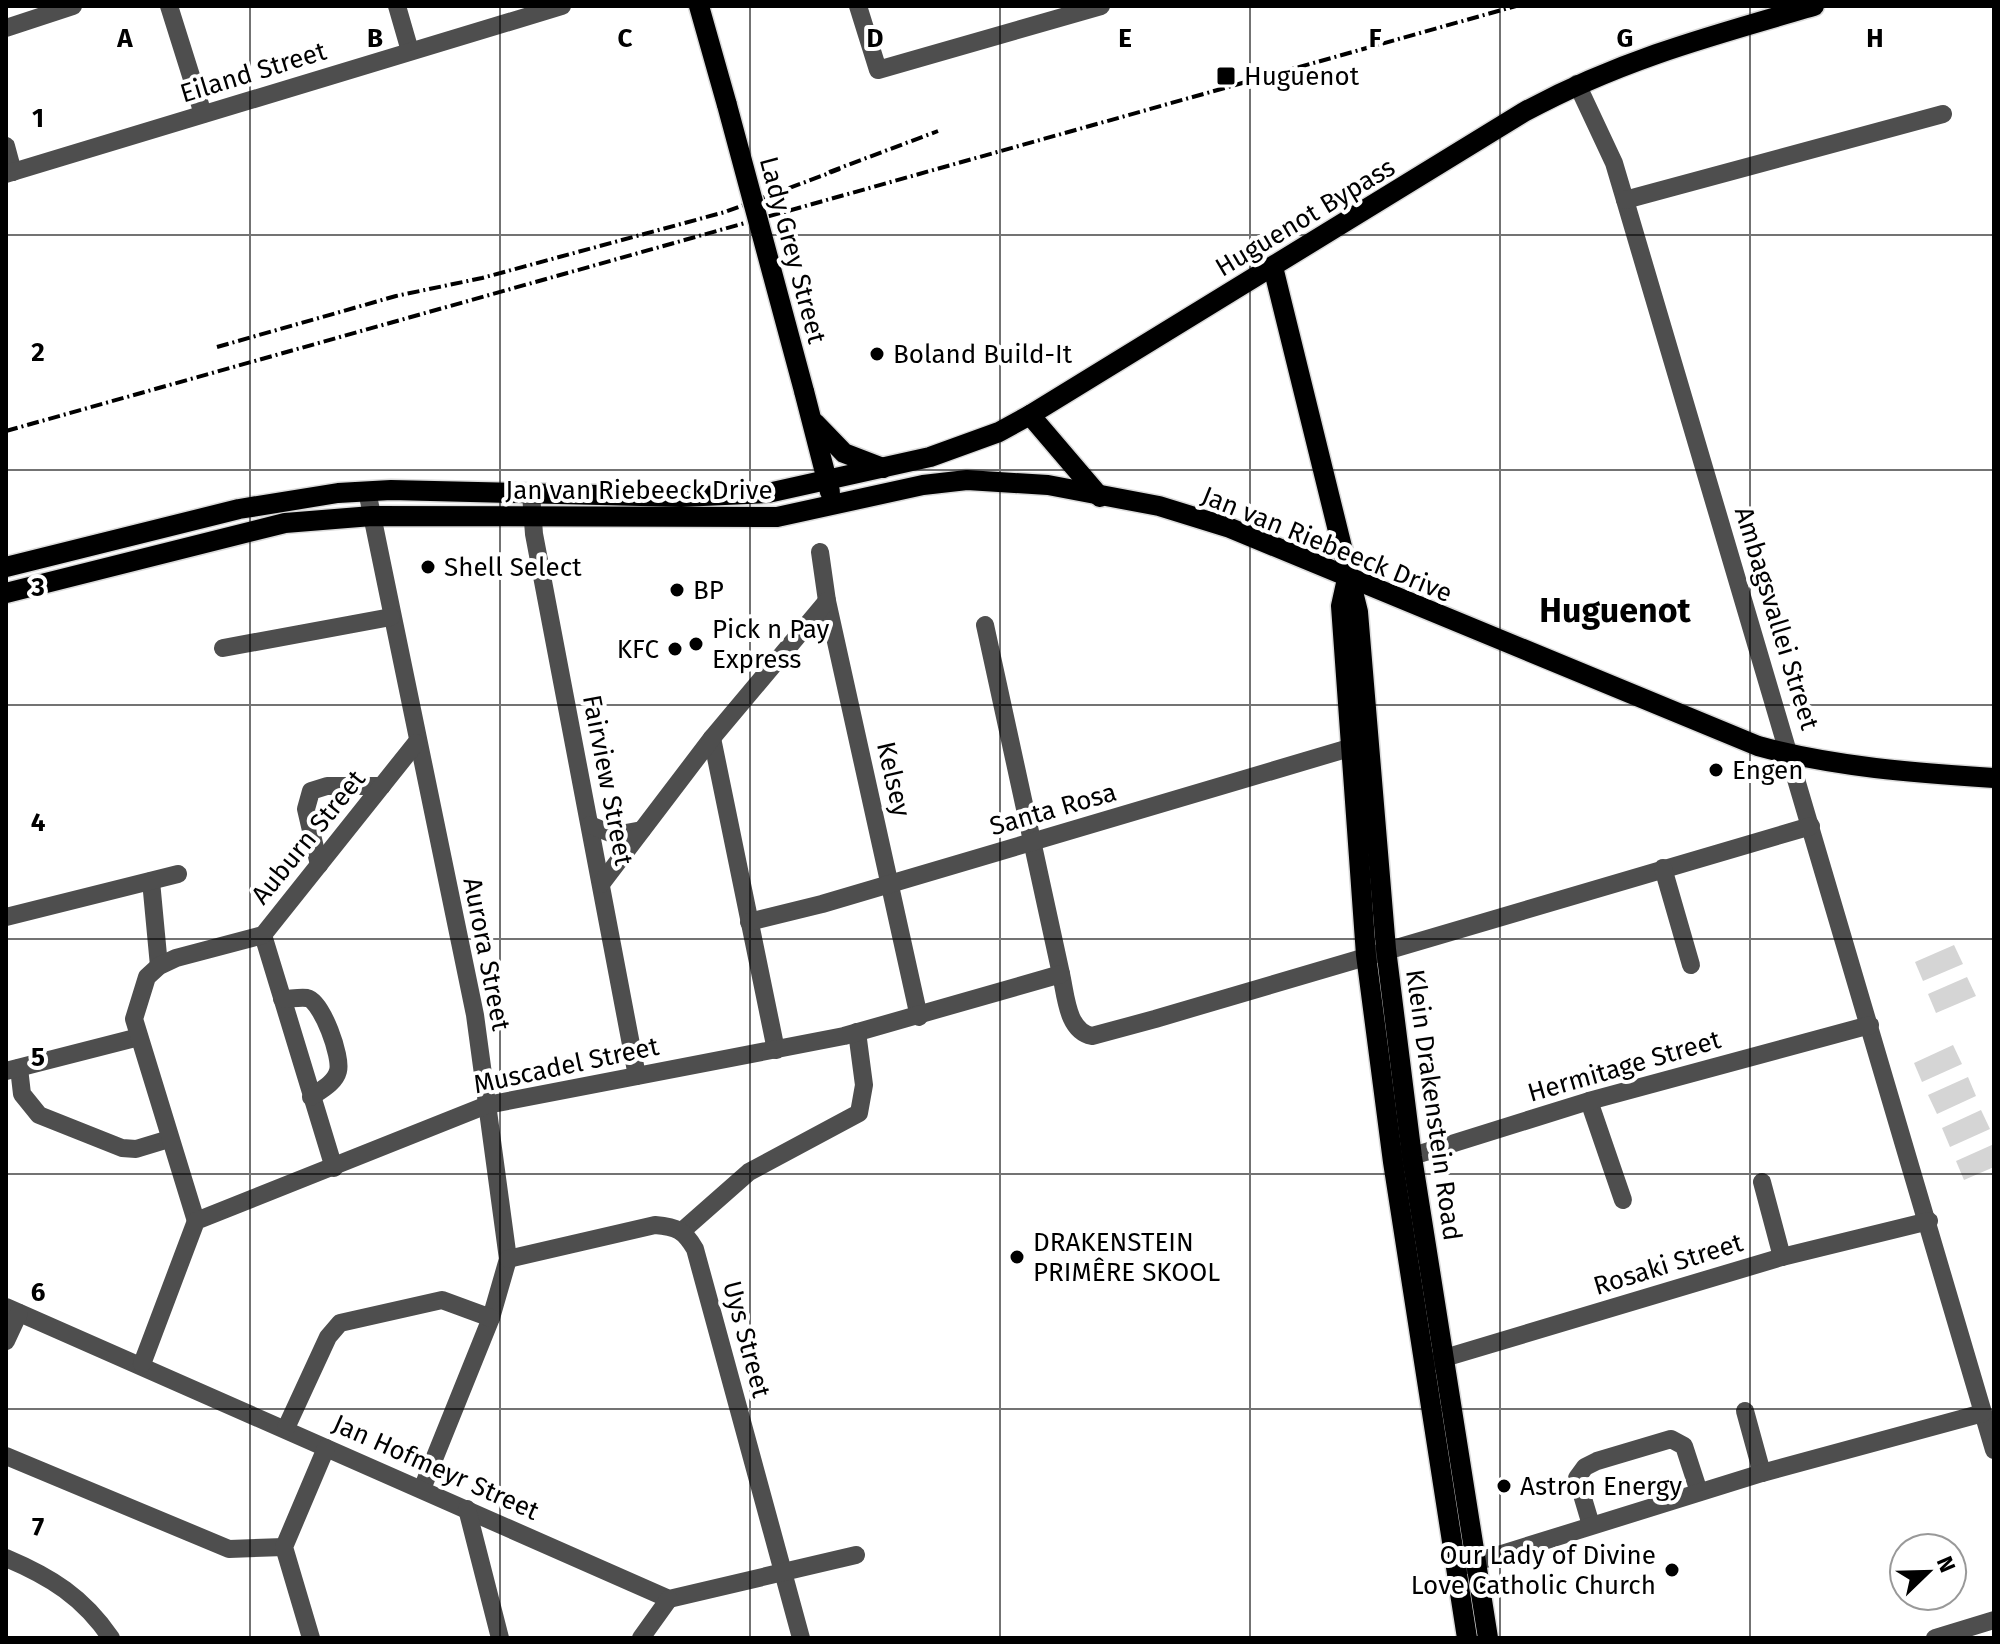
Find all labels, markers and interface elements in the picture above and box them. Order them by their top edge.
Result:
text: A [116,23,133,54]
text: B [367,23,383,54]
text: C [618,23,633,54]
text: D [867,23,884,54]
text: E [1118,23,1132,54]
text: F [1369,23,1382,54]
text: G [1617,23,1633,54]
text: H [1866,23,1884,54]
street label: Eiland Street [176,35,331,109]
place label: Huguenot [1244,61,1360,92]
marker: Huguenot [1215,65,1237,87]
text: 1 [32,103,44,134]
street label: Huguenot Bypass [1210,152,1401,283]
street label: Lady Grey Street [753,153,832,347]
text: 2 [31,337,45,368]
place label: Boland Build-It [893,339,1073,370]
marker: Boland Build-It [868,345,886,363]
street label: Jan van Riebeeck Drive [505,475,773,506]
street label: Jan van Riebeeck Drive [1197,480,1457,609]
street label: Ambagsvallei Street [1728,503,1825,734]
place label: Shell Select [444,552,582,583]
marker: Shell Select [419,558,437,576]
text: 3 [30,572,45,603]
place label: BP [693,575,724,606]
marker: BP [668,581,686,599]
district label: Huguenot [1539,590,1692,631]
place label: Pick n Pay Express [712,614,830,675]
place label: KFC [617,634,659,665]
marker: Pick n Pay Express [687,635,705,653]
marker: KFC [666,640,684,658]
street label: Fairview Street [576,692,639,869]
street label: Kelsey [870,739,917,820]
place label: Engen [1732,755,1803,786]
marker: Engen [1707,761,1725,779]
street label: Auburn Street [245,764,372,911]
street label: Santa Rosa [986,777,1120,842]
text: 4 [31,807,46,838]
street label: Aurora Street [456,875,517,1034]
street label: Klein Drakenstein Road [1399,967,1468,1243]
street label: Hermitage Street [1524,1024,1725,1109]
street label: Muscadel Street [471,1031,662,1100]
text: 5 [31,1042,45,1073]
place label: DRAKENSTEIN PRIMÊRE SKOOL [1033,1227,1220,1288]
street label: Rosaki Street [1590,1227,1747,1302]
marker: DRAKENSTEIN PRIMÊRE SKOOL [1008,1248,1026,1266]
text: 6 [31,1277,46,1308]
street label: Uys Street [716,1277,777,1401]
street label: Jan Hofmeyr Street [328,1408,544,1527]
place label: Astron Energy [1520,1471,1682,1502]
marker: Astron Energy [1495,1477,1513,1495]
text: 7 [32,1512,44,1543]
north arrow [1888,1532,1968,1612]
place label: Our Lady of Divine Love Catholic Church [1411,1540,1656,1601]
text: N [1931,1552,1961,1576]
marker: Our Lady of Divine Love Catholic Church [1663,1561,1681,1579]

